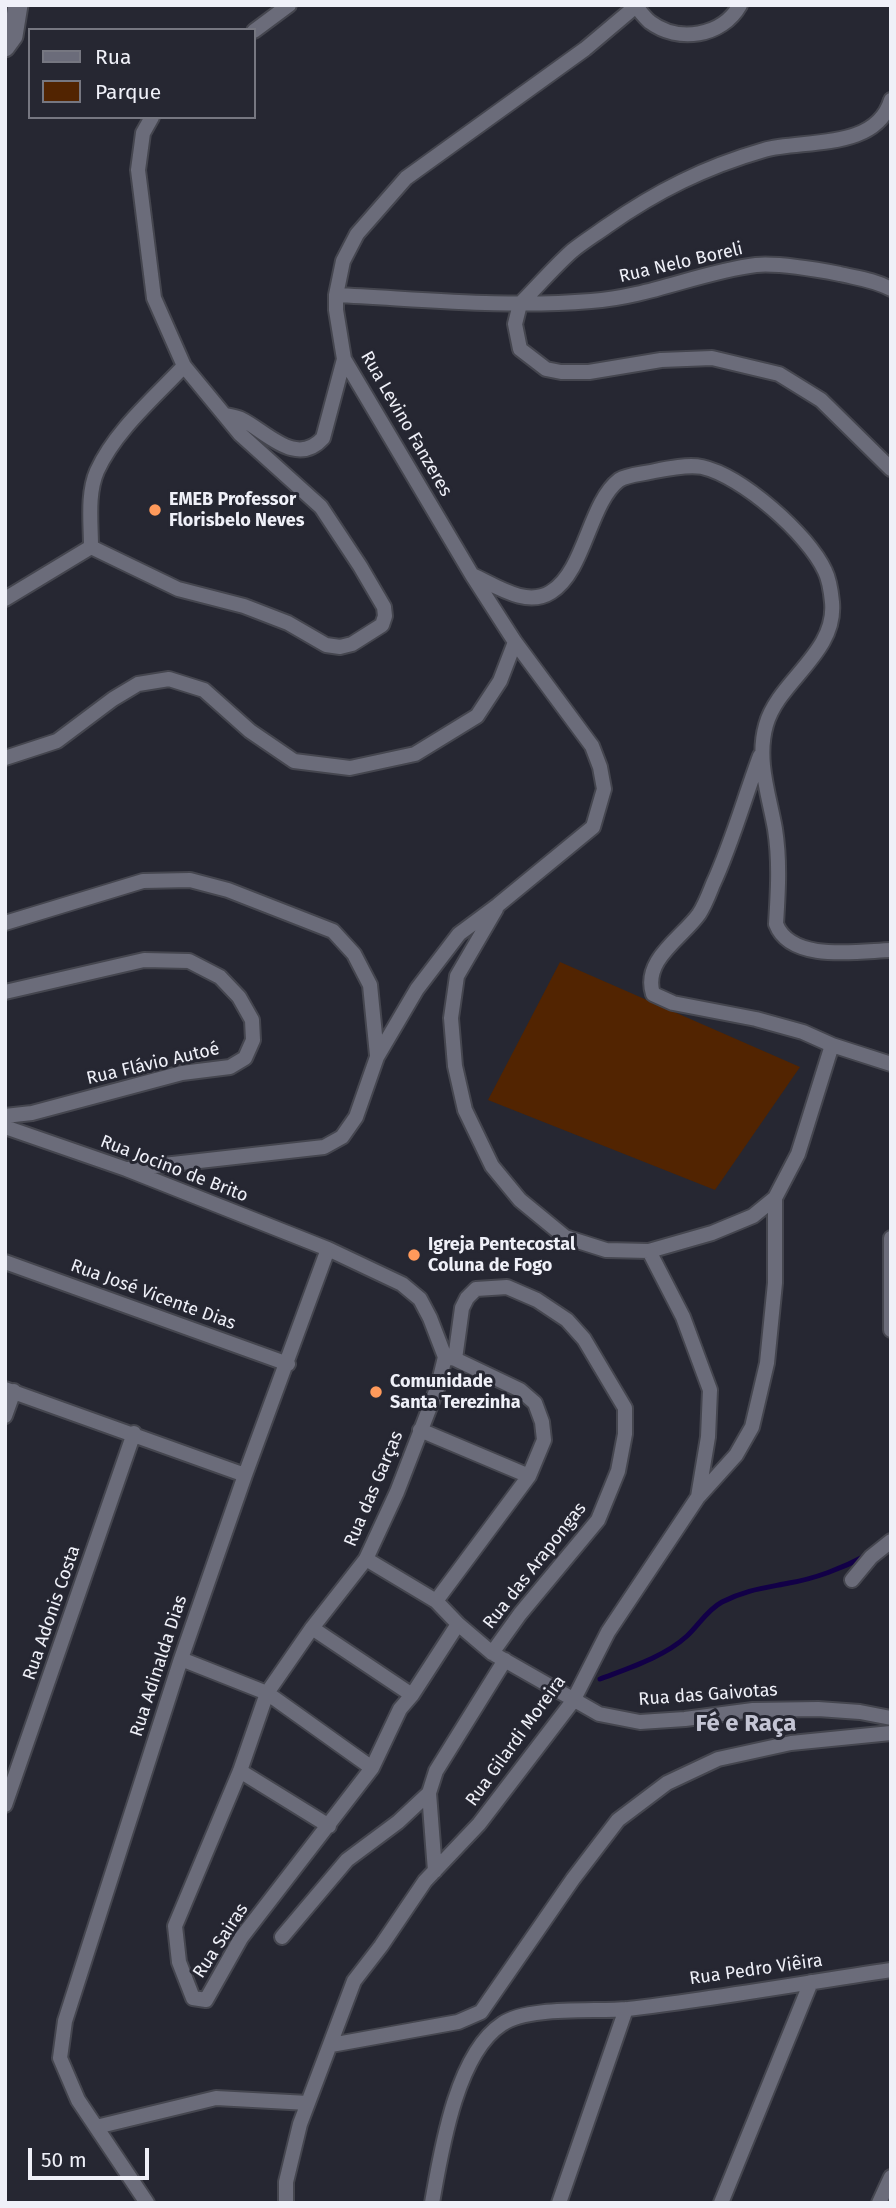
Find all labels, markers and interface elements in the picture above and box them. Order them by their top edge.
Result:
legend [28,28,256,119]
text: Rua [95,44,131,70]
text: Parque [95,79,161,105]
street label: Rua Nelo Boreli [617,238,745,288]
street label: Rua Levino Fanzeres [356,347,456,501]
place label: EMEB Professor Florisbelo Neves [169,489,305,532]
marker: EMEB Professor Florisbelo Neves [147,502,163,518]
street label: Rua Flávio Autoé [84,1038,222,1090]
street label: Rua Jocino de Brito [97,1131,251,1207]
place label: Igreja Pentecostal Coluna de Fogo [428,1234,575,1276]
marker: Igreja Pentecostal Coluna de Fogo [406,1247,422,1263]
street label: Rua José Vicente Dias [68,1255,238,1335]
place label: Comunidade Santa Terezinha [390,1371,520,1414]
marker: Comunidade Santa Terezinha [368,1384,384,1400]
street label: Rua das Garças [340,1428,408,1550]
street label: Rua das Arapongas [479,1498,591,1634]
street label: Rua Adonis Costa [19,1543,85,1683]
street label: Rua Adinalda Dias [126,1593,192,1739]
street label: Rua Gilardi Moreira [461,1671,571,1811]
street label: Rua das Gaivotas [638,1679,778,1711]
district label: Fé e Raça [696,1710,796,1738]
street label: Rua Sairas [189,1899,253,1983]
street label: Rua Pedro Viêira [688,1950,824,1990]
scale bar [32,2134,152,2178]
text: 50 m [41,2147,87,2173]

